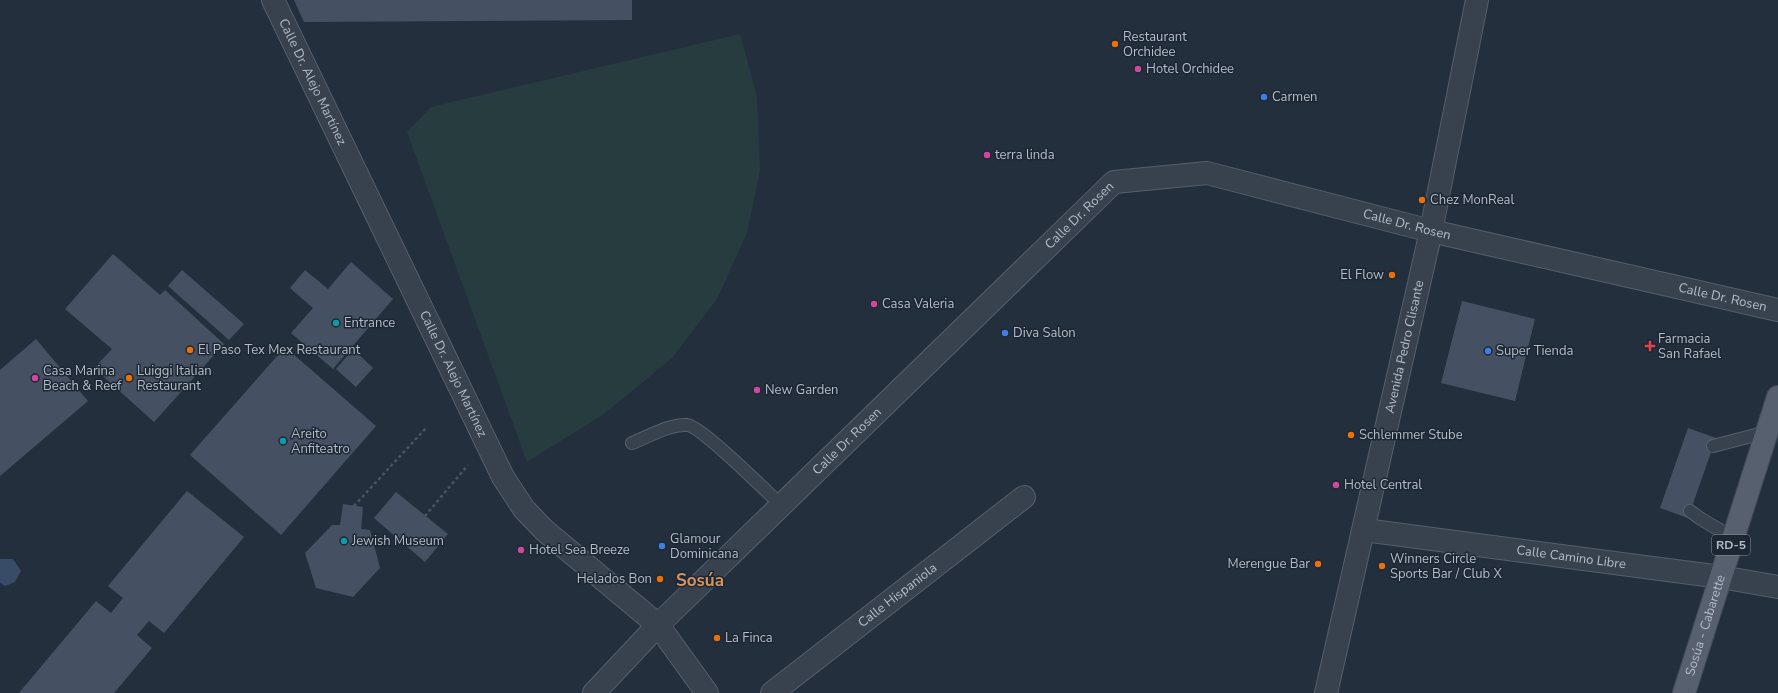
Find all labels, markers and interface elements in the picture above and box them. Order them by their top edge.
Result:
street label: Calle Dr. Alejo Martínez [274,16,351,148]
place label: Restaurant Orchidee [1123,28,1187,61]
marker: Restaurant Orchidee [1110,39,1120,49]
place label: Hotel Orchidee [1146,60,1234,78]
marker: Hotel Orchidee [1133,64,1143,74]
place label: Carmen [1272,88,1318,106]
marker: Carmen [1259,92,1269,102]
place label: terra linda [995,146,1055,164]
marker: terra linda [982,150,992,160]
street label: Calle Dr. Rosen [1041,178,1118,253]
place label: Chez MonReal [1430,191,1514,209]
marker: Chez MonReal [1417,195,1427,205]
street label: Calle Dr. Rosen [1361,205,1453,244]
place label: El Flow [1340,266,1384,284]
marker: El Flow [1387,270,1397,280]
street label: Avenida Pedro Clisante [1381,278,1429,415]
street label: Calle Dr. Rosen [1677,279,1769,316]
place label: Casa Valeria [882,295,954,313]
marker: Casa Valeria [869,299,879,309]
street label: Calle Dr. Alejo Martínez [415,308,491,440]
place label: Entrance [344,314,395,332]
marker: Entrance [331,318,341,328]
place label: Diva Salon [1013,324,1076,342]
marker: Diva Salon [1000,328,1010,338]
place label: Farmacia San Rafael [1658,330,1721,363]
place label: El Paso Tex Mex Restaurant [198,341,361,359]
marker: Farmacia San Rafael [1645,341,1655,351]
place label: Super Tienda [1496,342,1573,360]
marker: El Paso Tex Mex Restaurant [185,345,195,355]
marker: Super Tienda [1483,346,1493,356]
place label: Casa Marina Beach & Reef [43,362,122,395]
place label: Luiggi Italian Restaurant [137,362,212,395]
marker: Casa Marina Beach & Reef [30,373,40,383]
marker: Luiggi Italian Restaurant [124,373,134,383]
place label: New Garden [765,381,839,399]
marker: New Garden [752,385,762,395]
street label: Calle Dr. Rosen [809,403,886,479]
place label: Areito Anfiteatro [291,425,350,458]
place label: Schlemmer Stube [1359,426,1463,444]
marker: Schlemmer Stube [1346,430,1356,440]
marker: Areito Anfiteatro [278,436,288,446]
place label: Hotel Central [1344,476,1422,494]
marker: Hotel Central [1331,480,1341,490]
place label: Glamour Dominicana [670,530,739,563]
place label: Jewish Museum [351,532,444,550]
road number: RD-5 [1712,535,1750,555]
marker: Jewish Museum [339,536,349,546]
place label: Hotel Sea Breeze [529,541,630,559]
marker: Glamour Dominicana [657,541,667,551]
street label: Calle Camino Libre [1515,541,1627,573]
marker: Hotel Sea Breeze [516,545,526,555]
place label: Winners Circle Sports Bar / Club X [1390,550,1502,583]
place label: Merengue Bar [1228,555,1310,573]
street label: Calle Hispaniola [854,559,941,632]
marker: Merengue Bar [1313,559,1323,569]
marker: Winners Circle Sports Bar / Club X [1377,561,1387,571]
district label: Sosúa [676,569,724,592]
place label: Helados Bon [577,570,652,588]
street label: Sosúa - Cabarette [1681,572,1730,678]
marker: Helados Bon [655,574,665,584]
place label: La Finca [725,629,773,647]
marker: La Finca [712,633,722,643]

